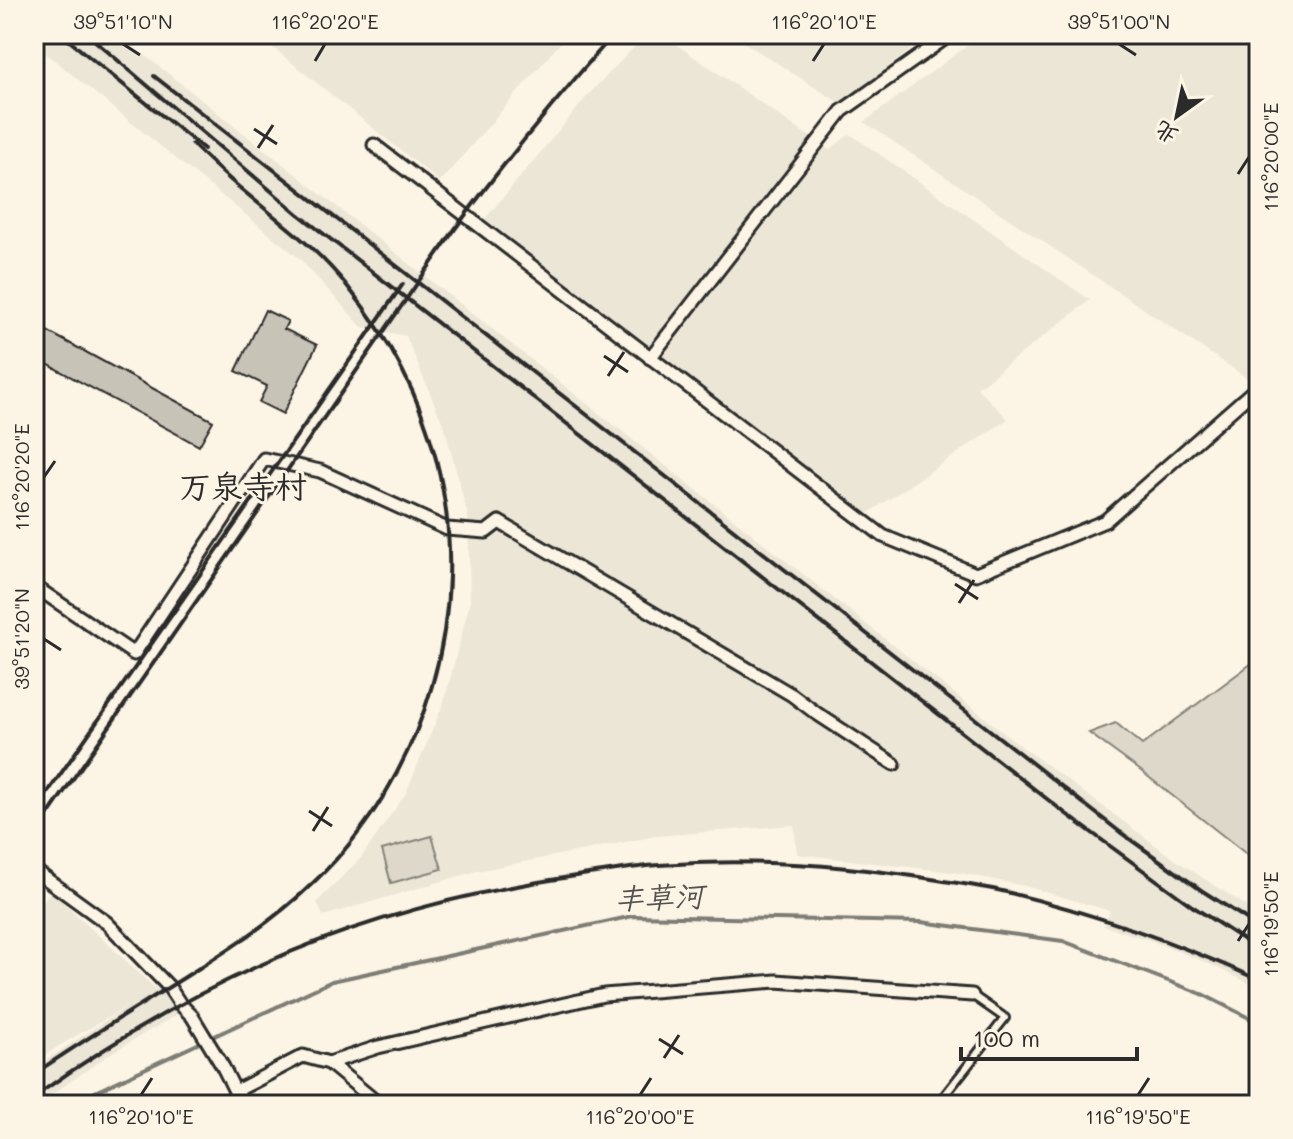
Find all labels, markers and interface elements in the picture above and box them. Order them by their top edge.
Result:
text: 39°51'10"N [73,8,173,34]
text: 116°20'20"E [271,8,379,34]
text: 116°20'10"E [771,8,877,34]
text: 39°51'00"N [1068,8,1170,34]
north arrow [1137,76,1217,156]
text: 116°20'00"E [1257,103,1283,211]
text: 北 [1149,115,1183,151]
text: 116°20'20"E [8,423,34,531]
district label: 万泉寺村 [179,464,307,506]
text: 39°51'20"N [8,588,34,690]
text: 116°19'50"E [1257,871,1283,977]
water label: 丰草河 [613,874,710,918]
scale bar [961,1011,1137,1061]
text: 100 m [973,1022,1040,1053]
text: 116°20'10"E [88,1103,194,1129]
text: 116°20'00"E [586,1103,694,1129]
text: 116°19'50"E [1085,1103,1191,1129]

